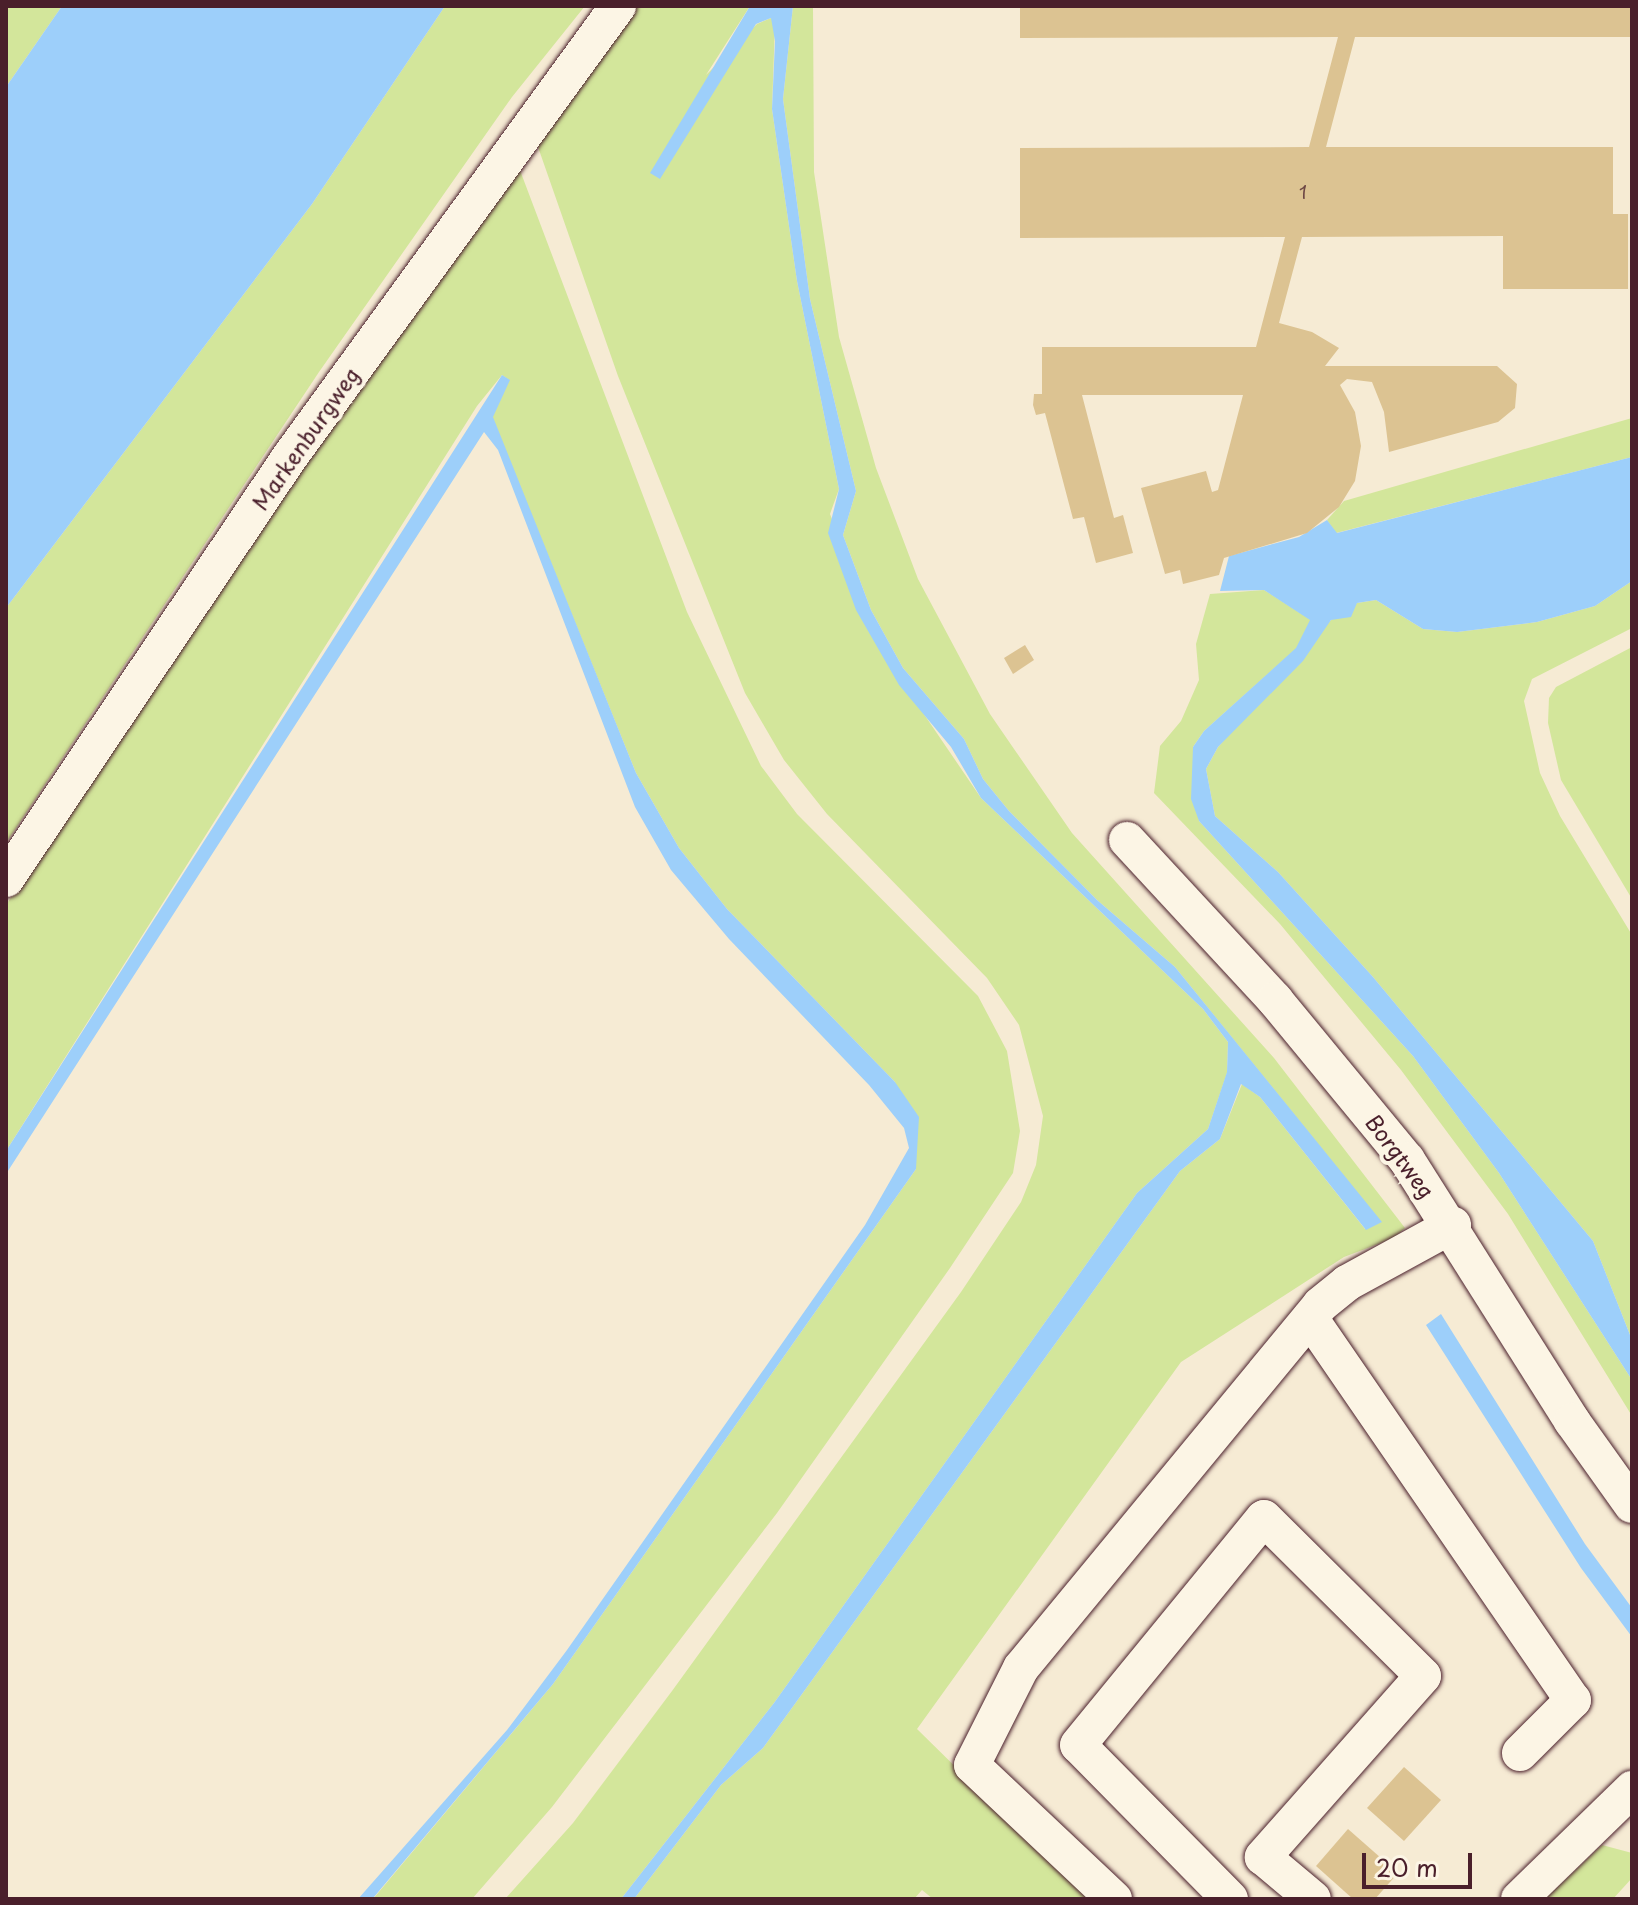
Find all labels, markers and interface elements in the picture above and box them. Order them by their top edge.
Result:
house number: 1 [1299,181,1307,203]
street label: Markenburgweg [246,361,364,515]
street label: Borgtweg [1361,1109,1441,1203]
scale bar [1366,1837,1476,1887]
text: 20 m [1376,1849,1438,1885]

